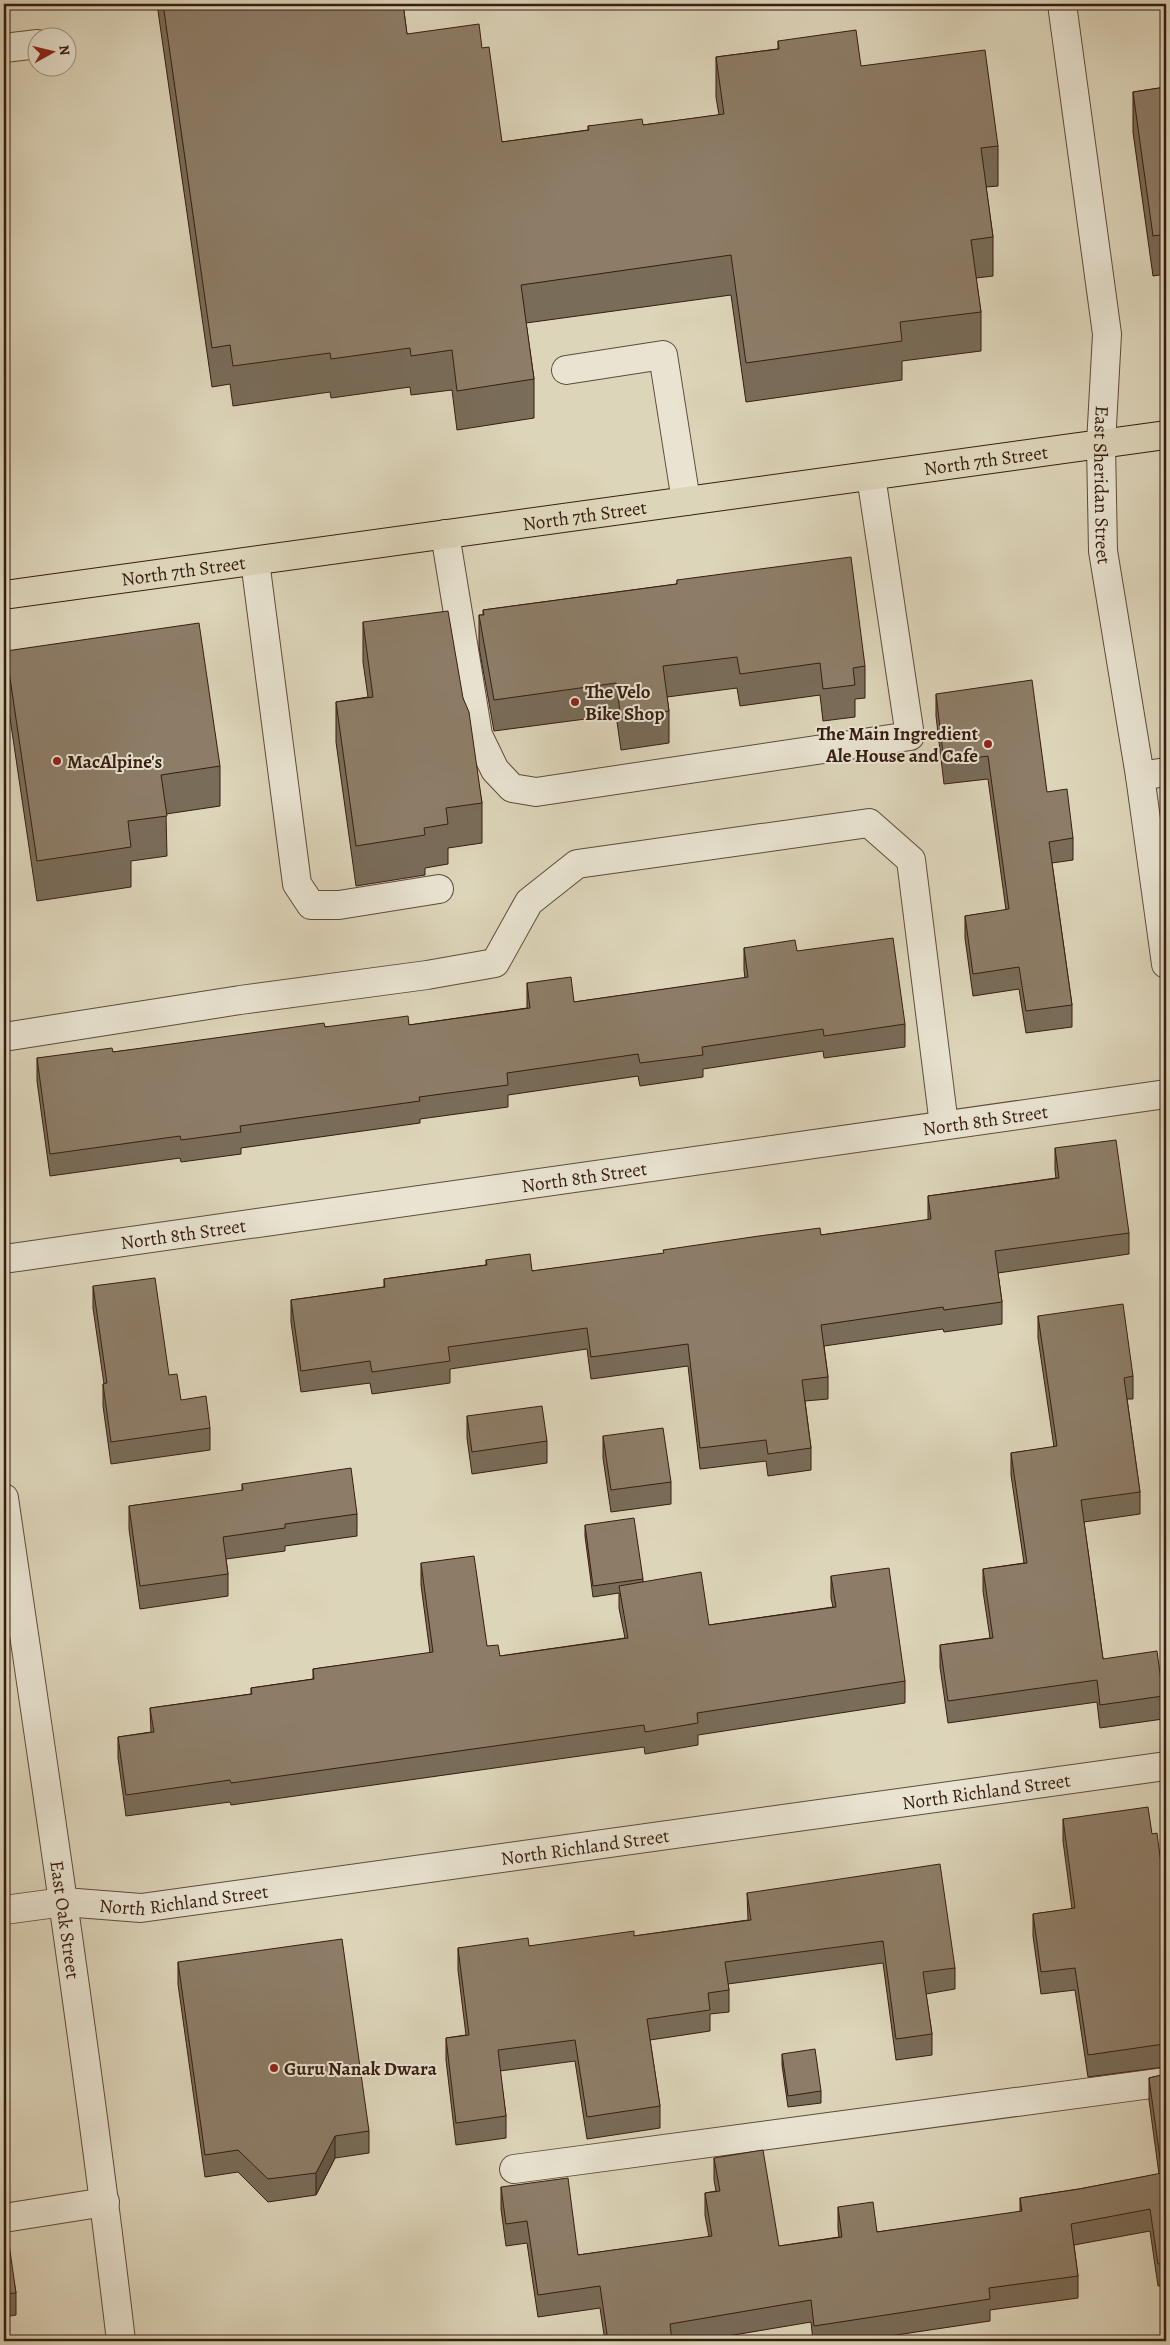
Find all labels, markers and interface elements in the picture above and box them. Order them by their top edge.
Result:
north arrow [28,28,78,78]
text: N [54,44,74,57]
street label: East Sheridan Street [1087,405,1117,566]
street label: North 7th Street [922,439,1050,482]
street label: North 7th Street [521,495,648,537]
street label: North 7th Street [120,550,247,593]
place label: The Velo Bike Shop [585,679,664,727]
marker: The Velo Bike Shop [569,696,581,708]
place label: The Main Ingredient Ale House and Cafe [817,721,979,769]
marker: The Main Ingredient Ale House and Cafe [982,738,994,750]
place label: MacAlpine's [67,749,163,775]
marker: MacAlpine's [51,755,63,767]
street label: North 8th Street [921,1099,1050,1142]
street label: North 8th Street [520,1156,649,1199]
street label: North 8th Street [119,1213,248,1256]
street label: North Richland Street [900,1767,1072,1816]
street label: North Richland Street [499,1823,671,1872]
street label: East Oak Street [43,1859,86,1981]
street label: North Richland Street [98,1879,270,1922]
place label: Guru Nanak Dwara [284,2056,438,2082]
marker: Guru Nanak Dwara [268,2062,280,2074]

